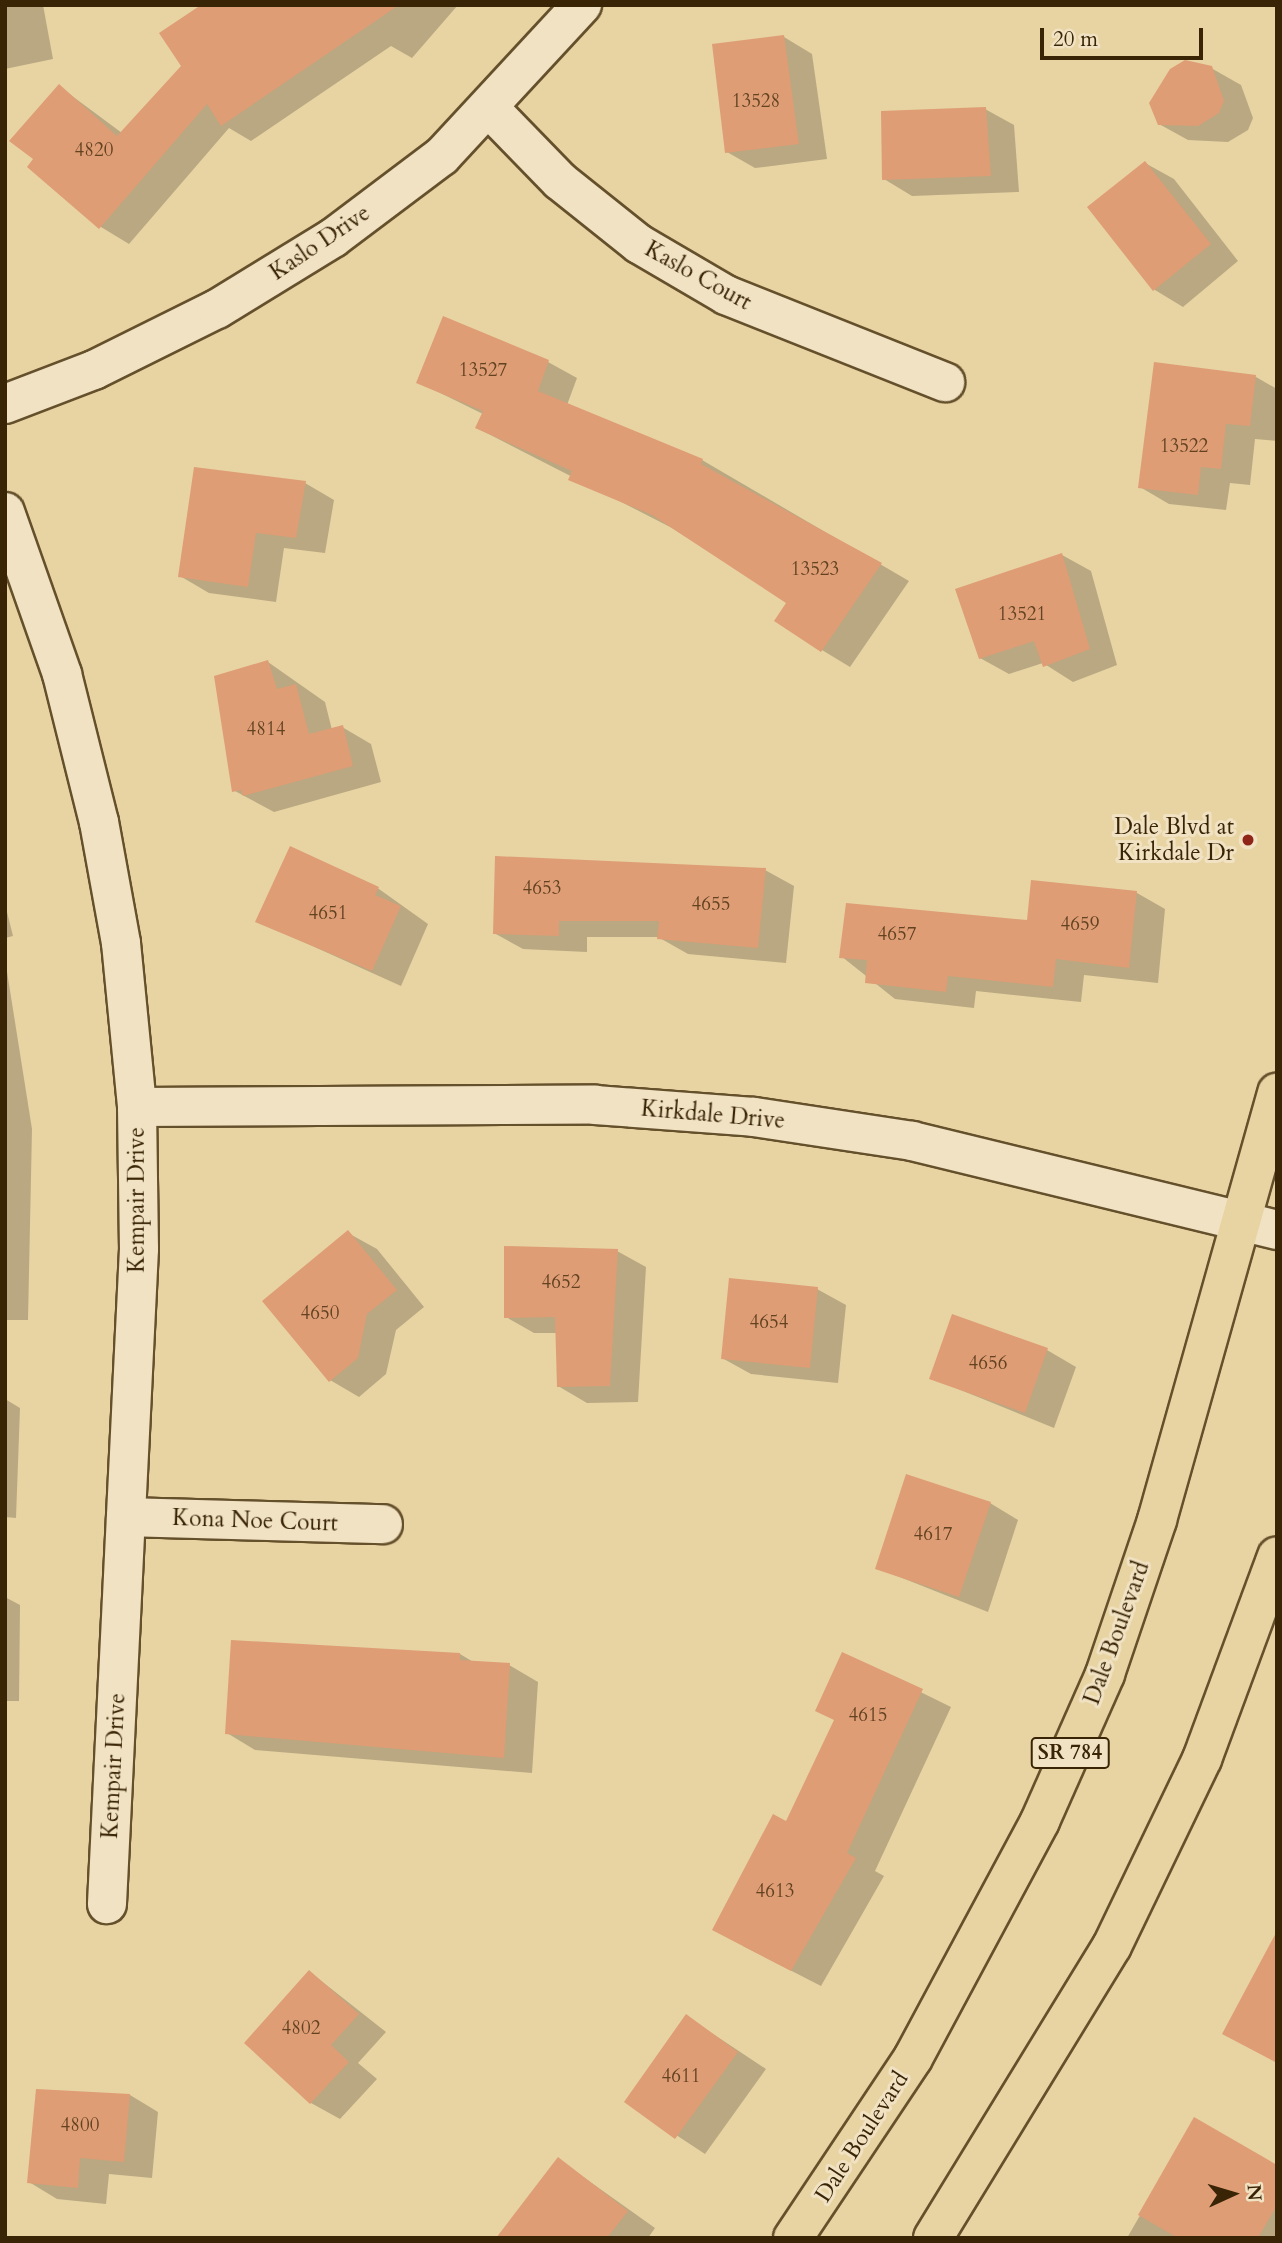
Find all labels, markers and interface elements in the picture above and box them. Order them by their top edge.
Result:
scale bar [1044,14,1207,58]
text: 20 m [1053,25,1098,54]
house number: 13528 [732,91,780,113]
house number: 4820 [75,140,113,162]
street label: Kaslo Drive [265,199,375,287]
street label: Kaslo Court [640,235,756,317]
house number: 13527 [459,360,507,382]
house number: 13522 [1160,436,1208,458]
house number: 13523 [791,559,839,581]
house number: 13521 [998,604,1046,626]
house number: 4814 [247,719,285,741]
place label: Dale Blvd at Kirkdale Dr [1114,813,1234,867]
marker: Dale Blvd at Kirkdale Dr [1240,832,1256,848]
house number: 4653 [523,878,561,900]
house number: 4655 [692,894,730,916]
house number: 4651 [309,903,347,925]
house number: 4659 [1061,914,1099,936]
house number: 4657 [878,924,916,946]
street label: Kirkdale Drive [640,1095,786,1135]
street label: Kempair Drive [123,1127,151,1273]
house number: 4652 [542,1272,580,1294]
house number: 4650 [301,1303,339,1325]
house number: 4654 [750,1312,788,1334]
house number: 4656 [969,1353,1007,1375]
street label: Kona Noe Court [172,1504,338,1538]
house number: 4617 [914,1524,952,1546]
street label: Dale Boulevard [1078,1558,1156,1708]
street label: Kempair Drive [96,1692,132,1840]
house number: 4615 [849,1705,887,1727]
road number: SR 784 [1030,1736,1110,1770]
house number: 4613 [756,1881,794,1903]
house number: 4802 [282,2018,320,2040]
house number: 4611 [662,2066,700,2088]
street label: Dale Boulevard [810,2066,914,2208]
house number: 4800 [61,2115,99,2137]
north arrow [1198,2159,1268,2229]
text: N [1240,2183,1267,2202]

